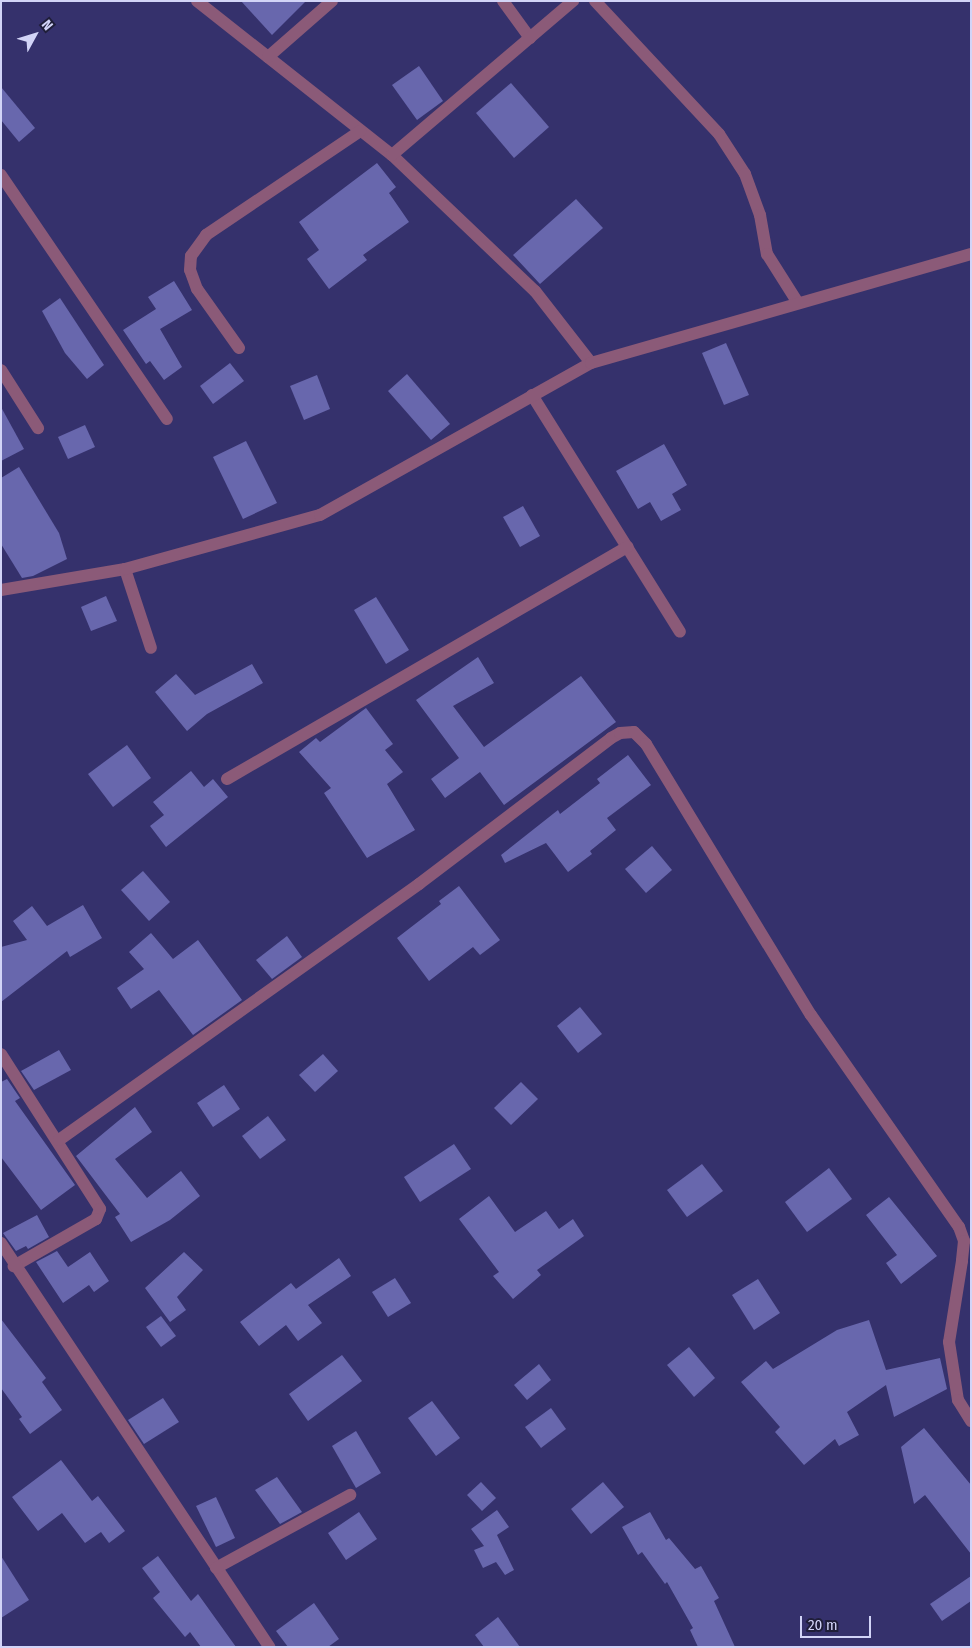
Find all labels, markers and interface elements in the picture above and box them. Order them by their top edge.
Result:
north arrow [10,10,60,60]
text: N [38,17,56,34]
scale bar [802,1606,873,1638]
text: 20 m [808,1616,838,1634]

